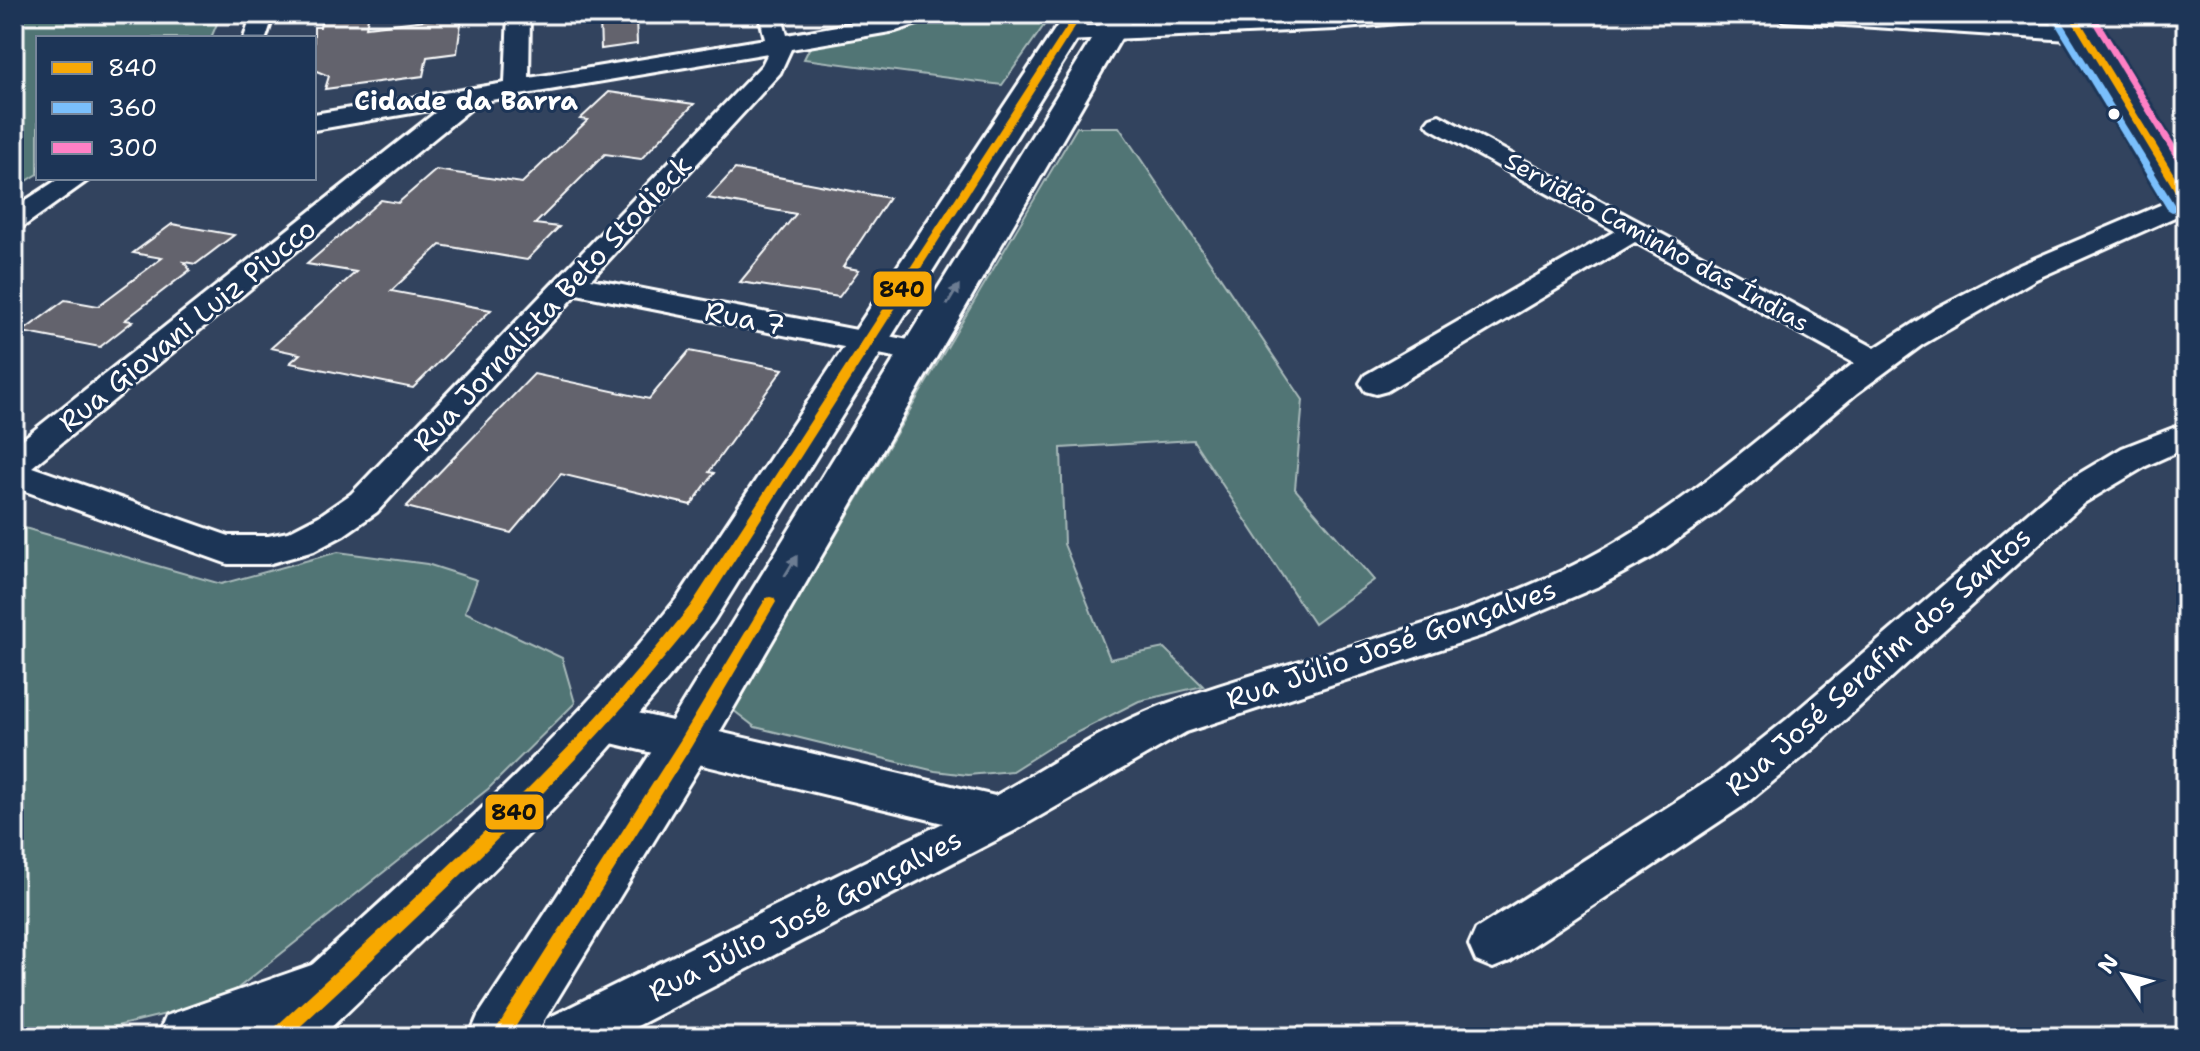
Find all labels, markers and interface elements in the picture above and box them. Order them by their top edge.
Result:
legend [36,36,316,180]
text: 840 [108,52,157,84]
district label: Cidade da Barra [354,83,578,118]
text: 360 [108,92,157,124]
unlabelled marker [2106,106,2122,122]
text: 300 [108,132,158,164]
street label: Servidão Caminho das Índias [1499,145,1815,339]
street label: Rua Jornalista Beto Stodieck [404,147,700,459]
street label: Rua Giovani Luiz Piucco [50,209,324,441]
line badge: 840 [872,270,933,308]
text: 840 [879,275,925,304]
one-way arrow [946,284,960,306]
street label: Rua 7 [702,292,788,344]
street label: Rua José Serafim dos Santos [1717,518,2039,804]
one-way arrow [784,555,798,577]
street label: Rua Júlio José Gonçalves [1221,570,1561,718]
line badge: 840 [484,793,545,831]
text: 840 [491,798,537,827]
street label: Rua Júlio José Gonçalves [642,819,968,1011]
north arrow [2084,935,2164,1015]
text: N [2091,948,2125,979]

